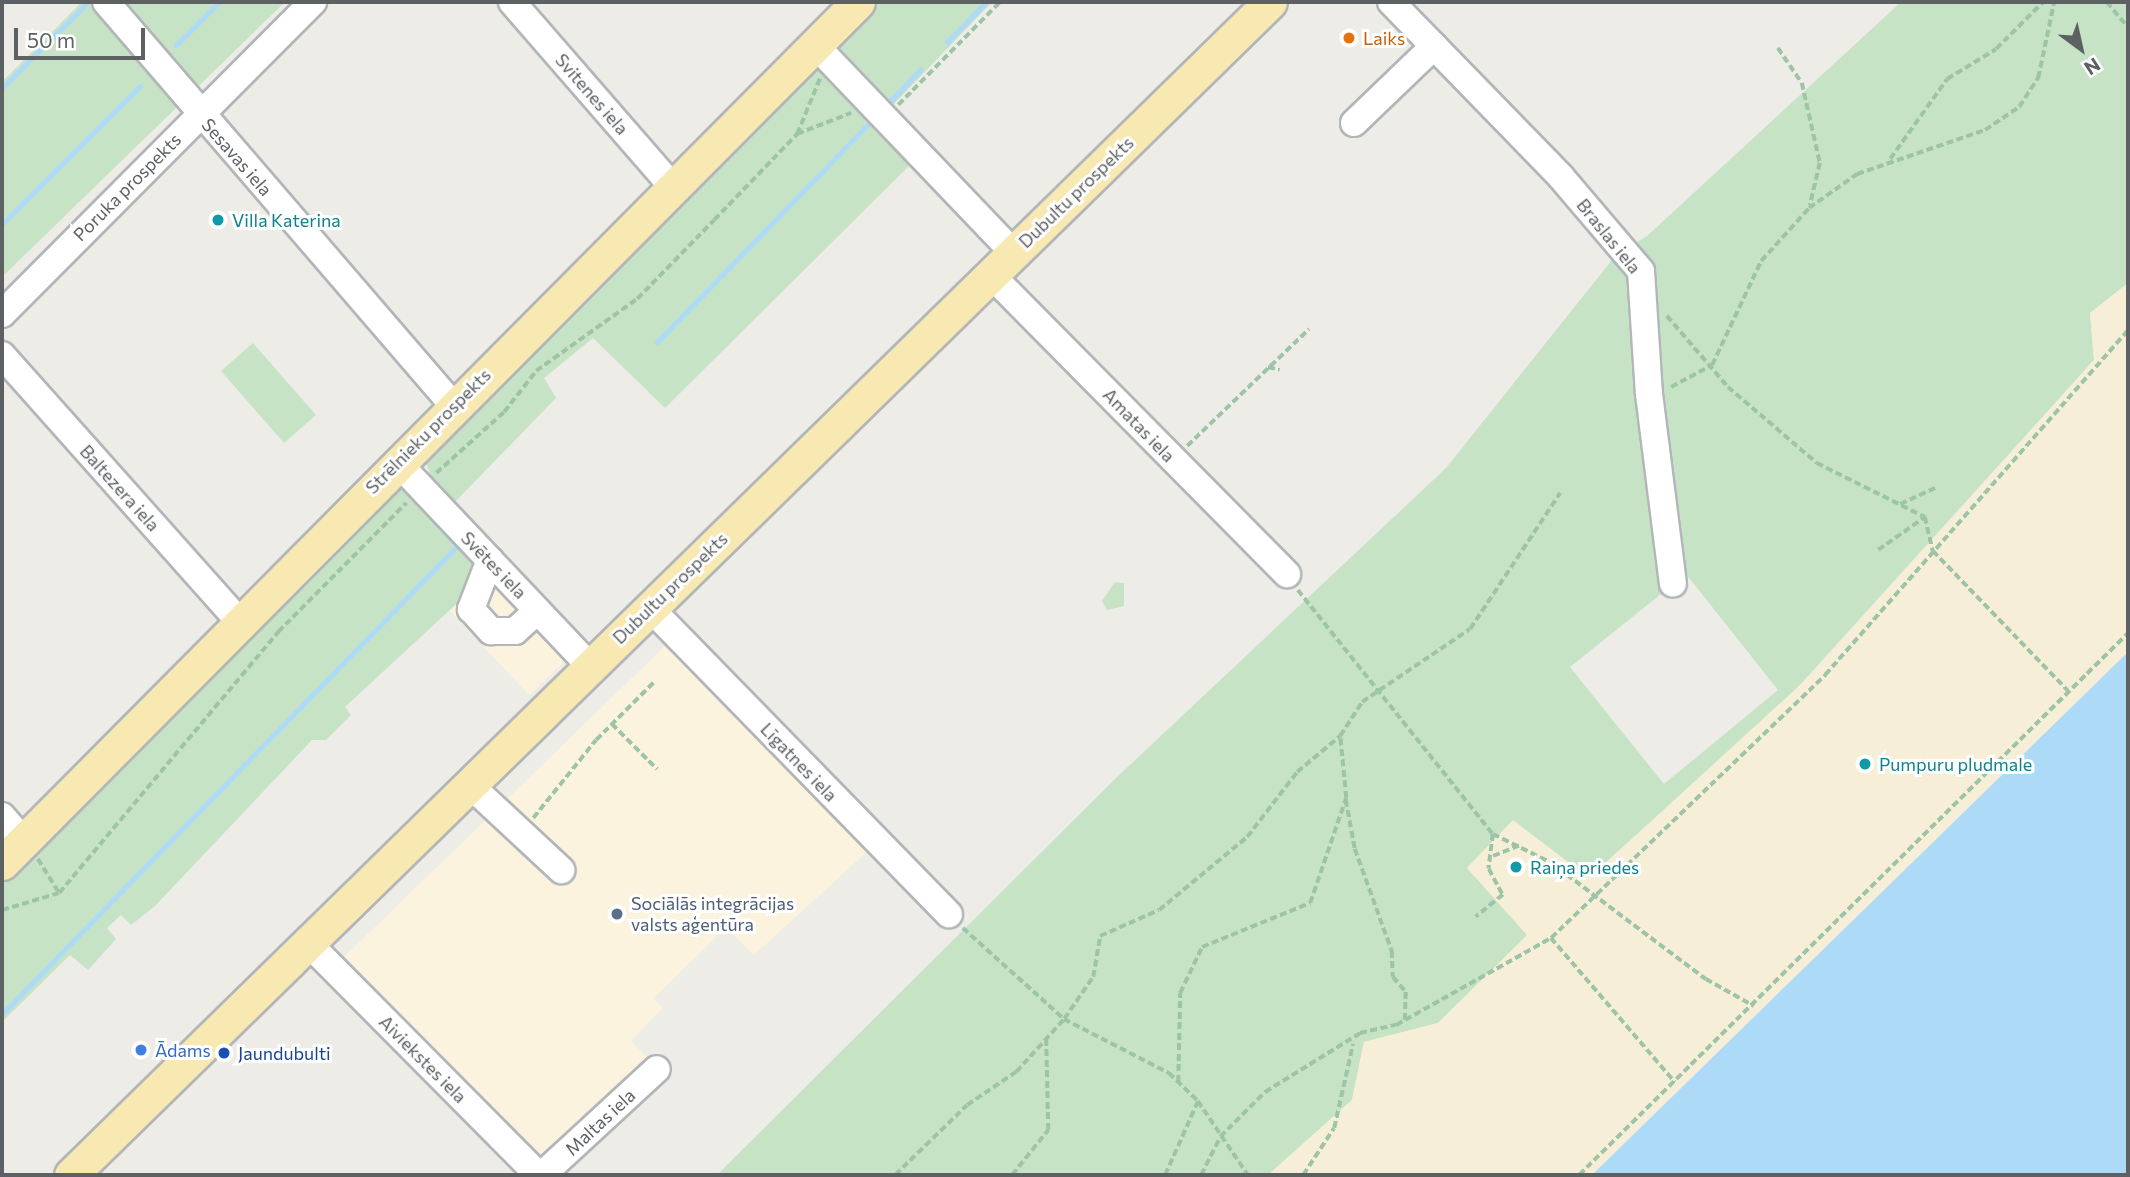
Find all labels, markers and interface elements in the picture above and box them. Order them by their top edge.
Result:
scale bar [18,14,149,58]
north arrow [2046,14,2116,84]
text: 50 m [27,27,75,52]
place label: Laiks [1363,27,1405,49]
marker: Laiks [1341,30,1357,46]
street label: Svitenes iela [551,49,633,139]
text: N [2080,53,2105,81]
street label: Sesavas iela [197,114,277,200]
street label: Poruka prospekts [69,129,185,245]
street label: Dubultu prospekts [1014,132,1138,252]
street label: Braslas iela [1572,194,1646,278]
place label: Villa Katerina [232,209,341,231]
marker: Villa Katerina [210,212,226,228]
street label: Strēlnieku prospekts [361,364,495,498]
street label: Amatas iela [1099,384,1179,466]
street label: Baltezera iela [76,440,164,536]
street label: Svētes iela [457,527,531,603]
street label: Dubultu prospekts [608,528,732,648]
street label: Līgatnes iela [756,718,842,806]
place label: Pumpuru pludmale [1879,753,2032,775]
marker: Pumpuru pludmale [1857,756,1873,772]
place label: Raiņa priedes [1530,856,1639,878]
marker: Raiņa priedes [1508,859,1524,875]
place label: Sociālās integrācijas valsts aģentūra [631,893,794,936]
marker: Sociālās integrācijas valsts aģentūra [609,906,625,922]
street label: Aiviekstes iela [375,1011,471,1107]
place label: Ādams [155,1039,211,1061]
marker: Ādams [133,1042,149,1058]
place label: Jaundubulti [238,1042,331,1064]
marker: Jaundubulti [216,1045,232,1061]
street label: Maltas iela [561,1084,639,1160]

